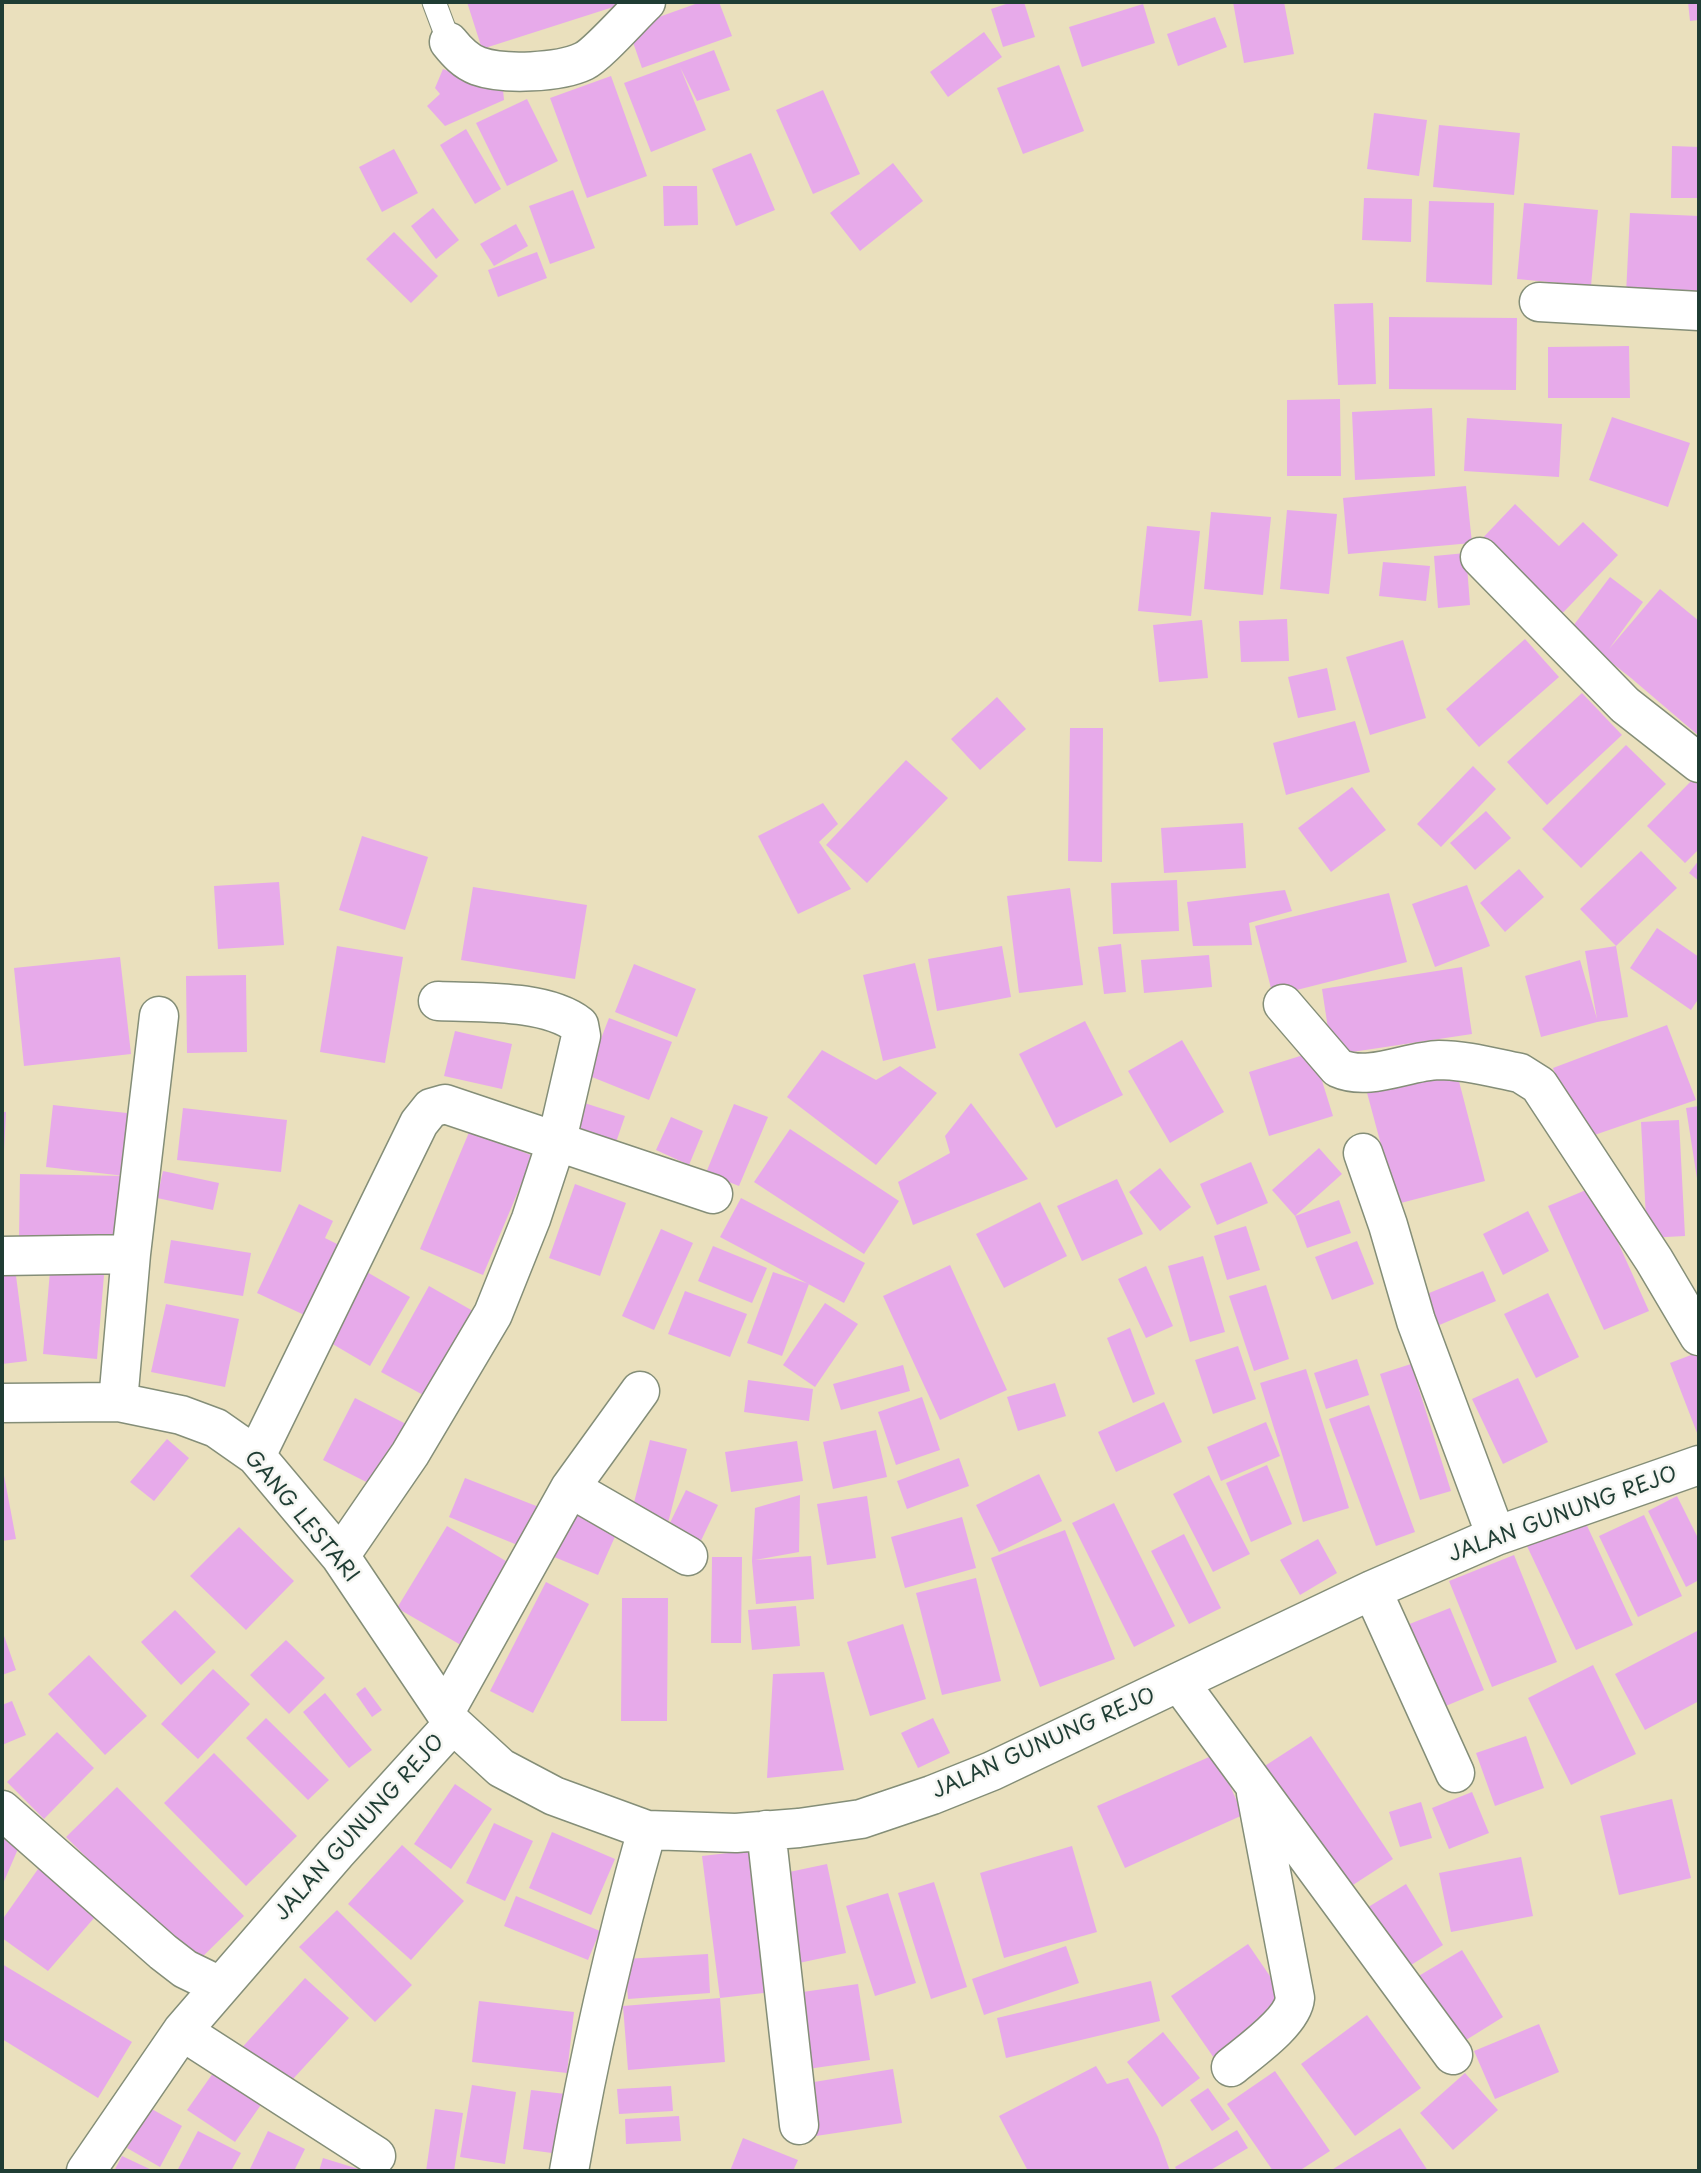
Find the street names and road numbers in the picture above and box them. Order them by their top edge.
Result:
street label: GANG LESTARI [238,1446,364,1588]
street label: JALAN GUNUNG REJO [1445,1462,1681,1568]
street label: JALAN GUNUNG REJO [928,1683,1160,1805]
street label: JALAN GUNUNG REJO [270,1730,450,1926]

